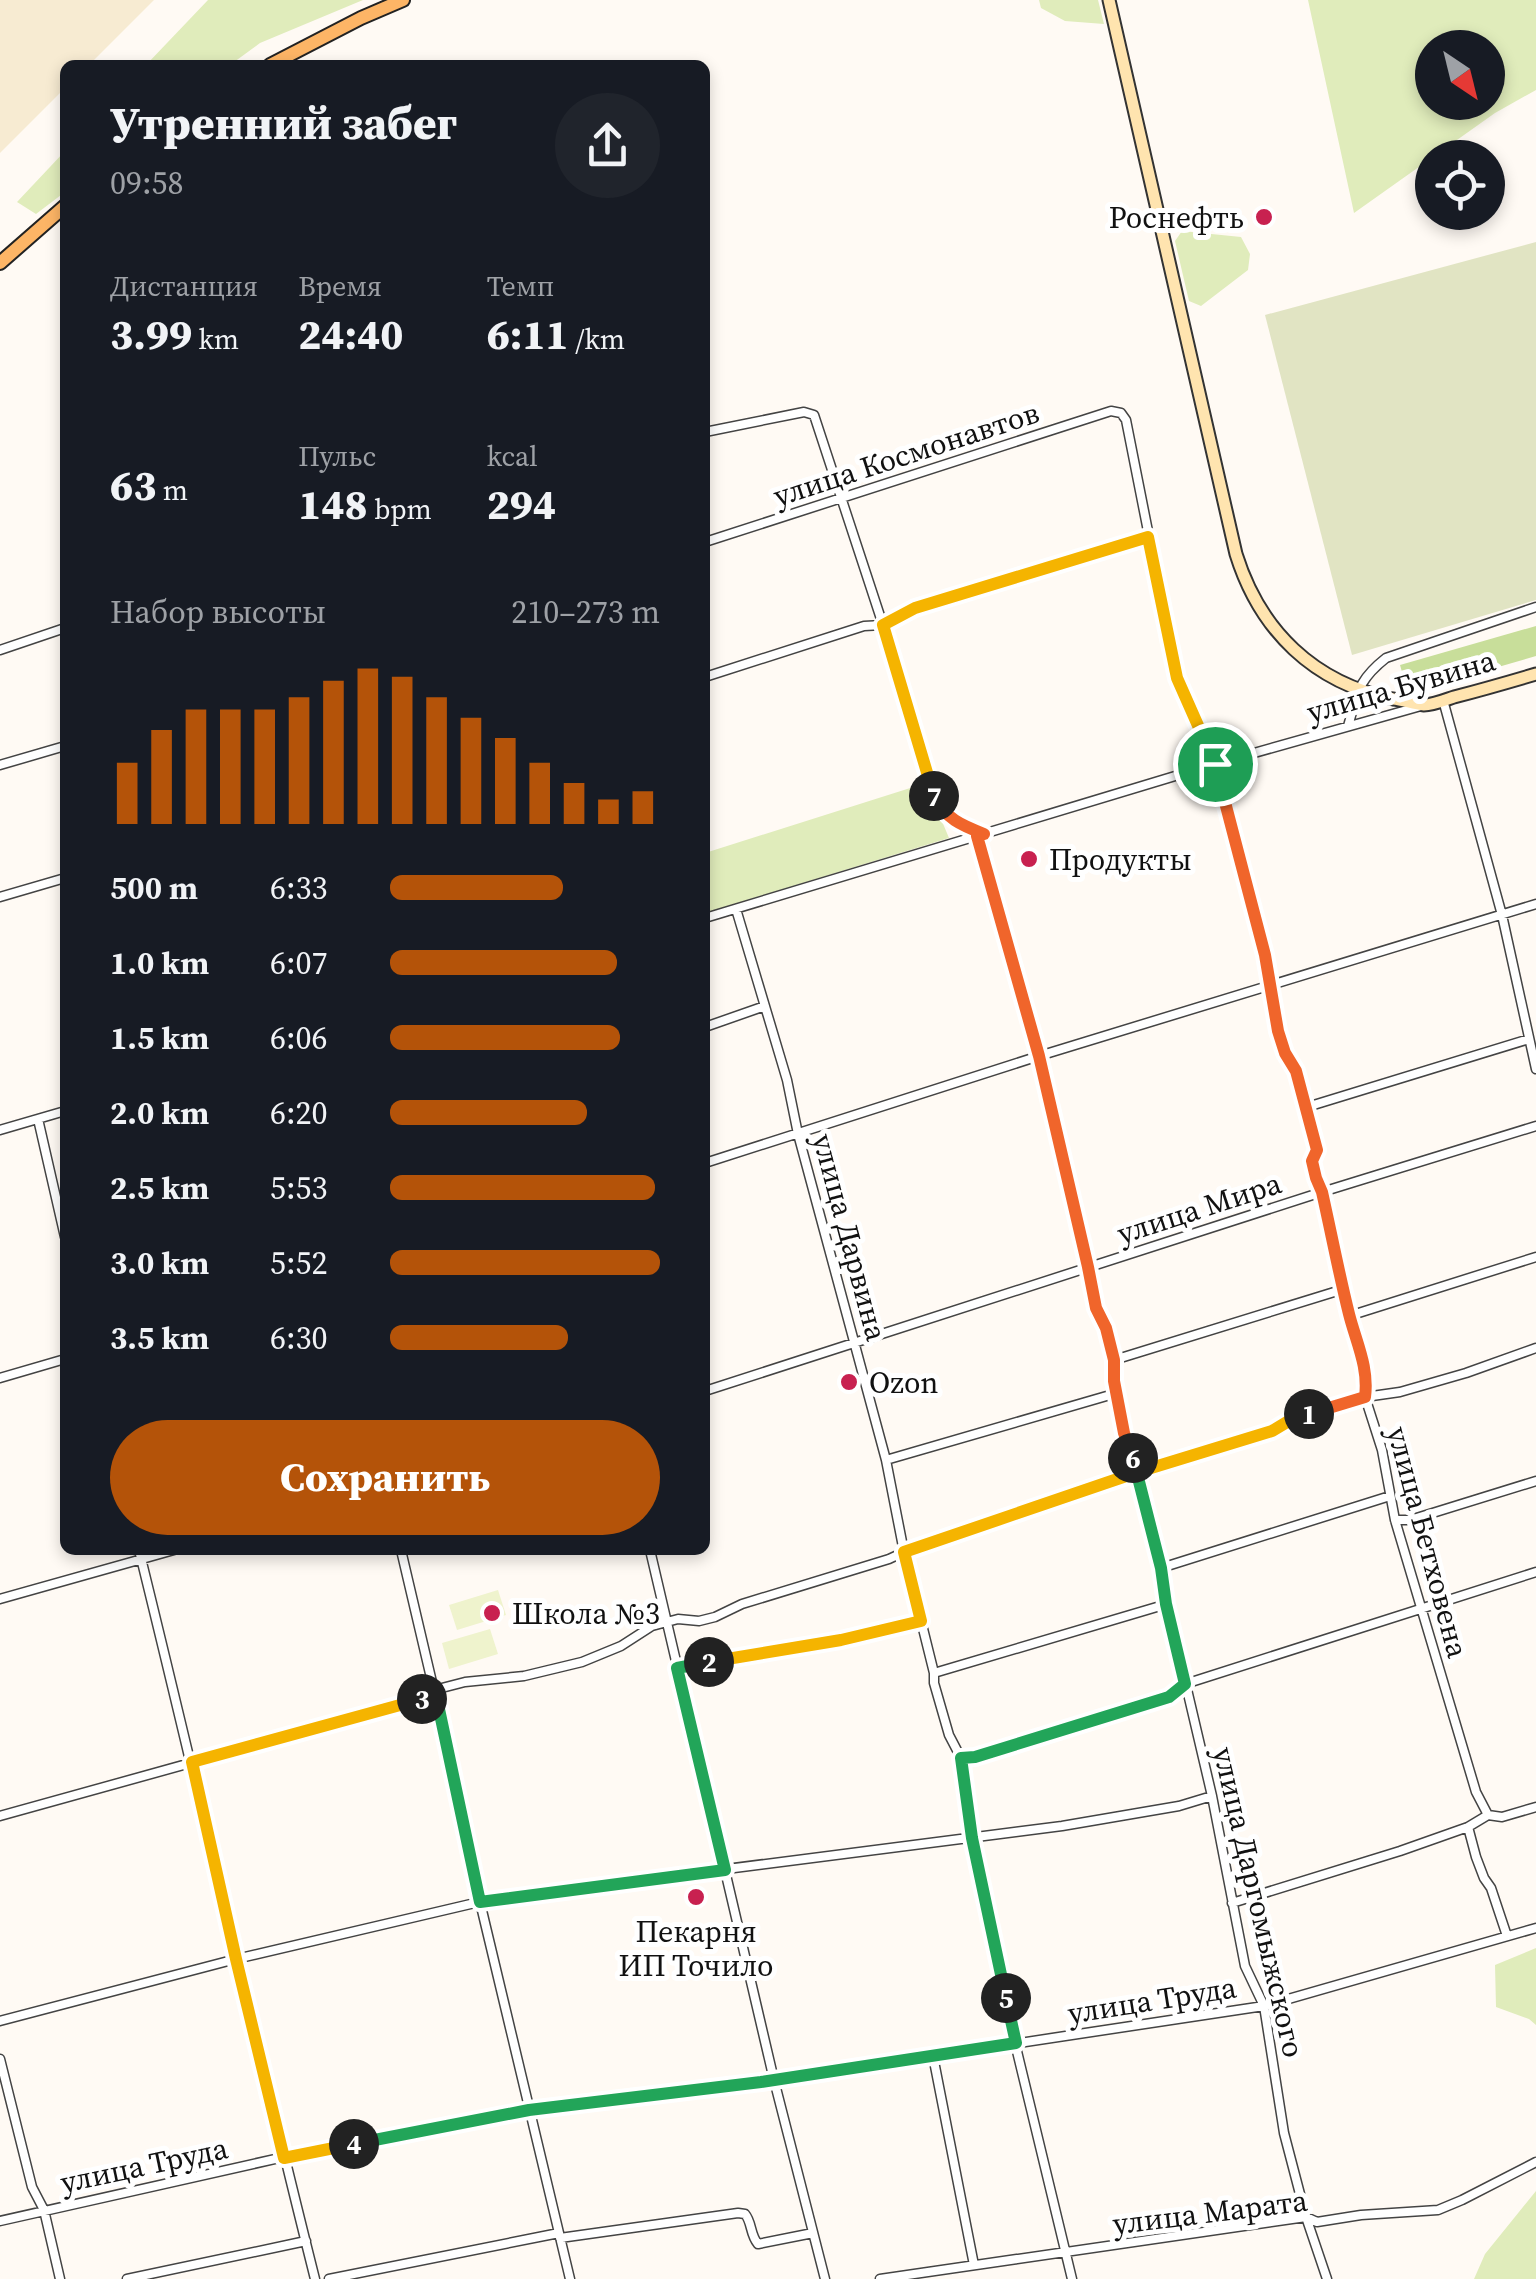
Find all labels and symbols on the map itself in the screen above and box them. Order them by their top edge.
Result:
north arrow [1415,30,1505,120]
place label: Роснефть [1109,197,1244,238]
marker: Роснефть [1253,206,1275,228]
street label: улица Космонавтов [768,392,1044,516]
street label: улица Бувина [1302,639,1501,732]
pin [1173,722,1258,807]
pin: 7 [909,771,959,821]
place label: Продукты [1049,839,1192,880]
marker: Продукты [1018,848,1040,870]
street label: улица Дарвина [803,1129,898,1346]
street label: улица Мира [1112,1162,1287,1254]
place label: Ozon [869,1362,939,1403]
marker: Ozon [838,1371,860,1393]
pin: 1 [1284,1389,1334,1439]
street label: улица Бетховена [1377,1422,1479,1663]
pin: 6 [1108,1433,1158,1483]
place label: Школа №3 [512,1593,660,1634]
marker: Школа №3 [481,1602,503,1624]
pin: 2 [684,1637,734,1687]
pin: 3 [397,1674,447,1724]
street label: улица Даргомыжского [1203,1743,1315,2061]
marker: Пекарня ИП Точило [685,1886,707,1908]
place label: Пекарня ИП Точило [619,1911,773,1986]
street label: улица Труда [1065,1966,1240,2034]
pin: 5 [981,1973,1031,2023]
pin: 4 [329,2119,379,2169]
street label: улица Труда [57,2127,232,2203]
street label: улица Марата [1110,2180,1310,2244]

